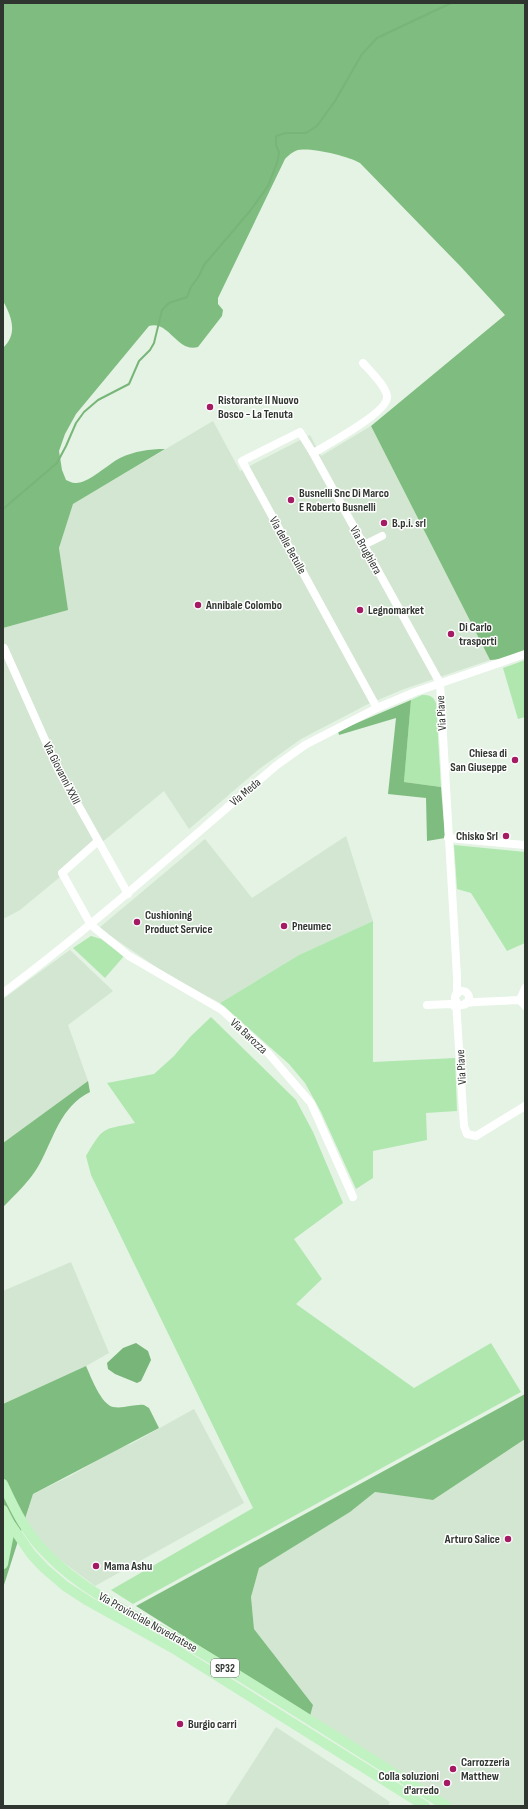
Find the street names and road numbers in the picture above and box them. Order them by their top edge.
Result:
street label: Via delle Betulle [266,514,310,577]
street label: Via Brughiera [346,524,385,577]
street label: Via Piave [433,695,450,731]
street label: Via Giovanni XXIII [39,739,84,807]
street label: Via Meda [227,775,264,810]
street label: Via Barozza [227,1015,271,1058]
street label: Via Piave [453,1049,470,1085]
street label: Via Provinciale Novedratese [96,1589,200,1656]
road number: SP32 [211,1659,239,1677]

